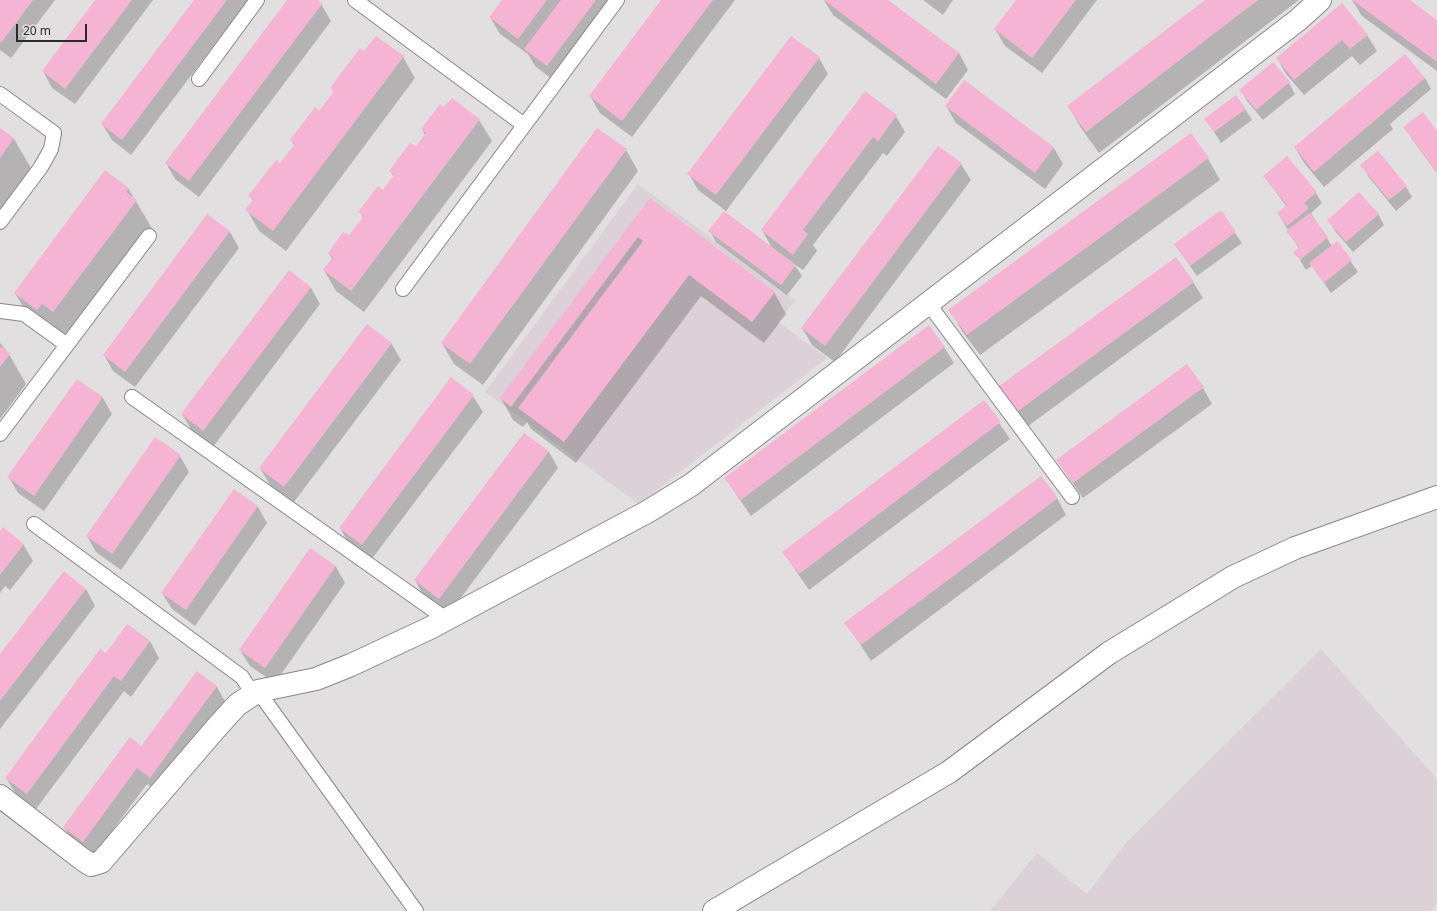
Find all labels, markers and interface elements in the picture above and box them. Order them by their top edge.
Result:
scale bar [18,16,89,42]
text: 20 m [23,22,51,39]

